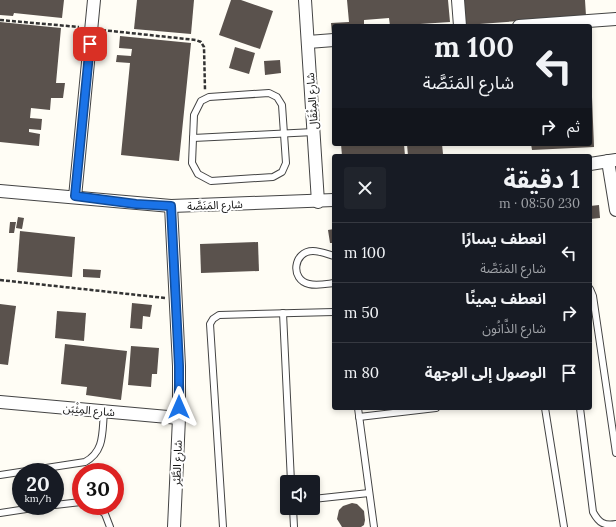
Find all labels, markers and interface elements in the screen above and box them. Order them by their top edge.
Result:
pin [73,27,107,61]
text: 100 m [434,29,514,65]
icon: arrive [79,33,101,55]
icon: left [528,40,580,92]
text: شارع المَنَصَّة [423,71,514,94]
street label: شارع المِثْقَال [303,72,322,130]
icon: right [537,116,559,138]
text: ثم [567,117,580,136]
text: 1 دقيقة [504,164,580,195]
button: close [344,167,386,209]
text: 230 m · 08:50 [499,195,580,212]
street label: شارع المَنَصَّة [187,197,243,214]
text: انعطف يسارًا [461,229,546,248]
icon: left [558,242,580,264]
text: 100 m [344,243,385,262]
text: شارع المَنَصَّة [480,260,546,277]
text: انعطف يمينًا [465,289,546,308]
icon: right [558,302,580,324]
text: 50 m [344,303,379,322]
text: شارع الذَّانُون [482,320,546,337]
icon: arrive [558,362,580,384]
text: 80 m [344,363,379,382]
text: الوصول إلى الوجهة [425,363,546,382]
position arrow [158,386,200,428]
street label: شارع المِثْبَن [62,400,116,420]
street label: شارع الطَّيْر [169,439,186,487]
speed limit sign: 30 [72,463,124,515]
text: 20 [26,471,50,496]
map controls [280,475,320,515]
button: sound [280,475,320,515]
text: km/h [24,492,52,505]

